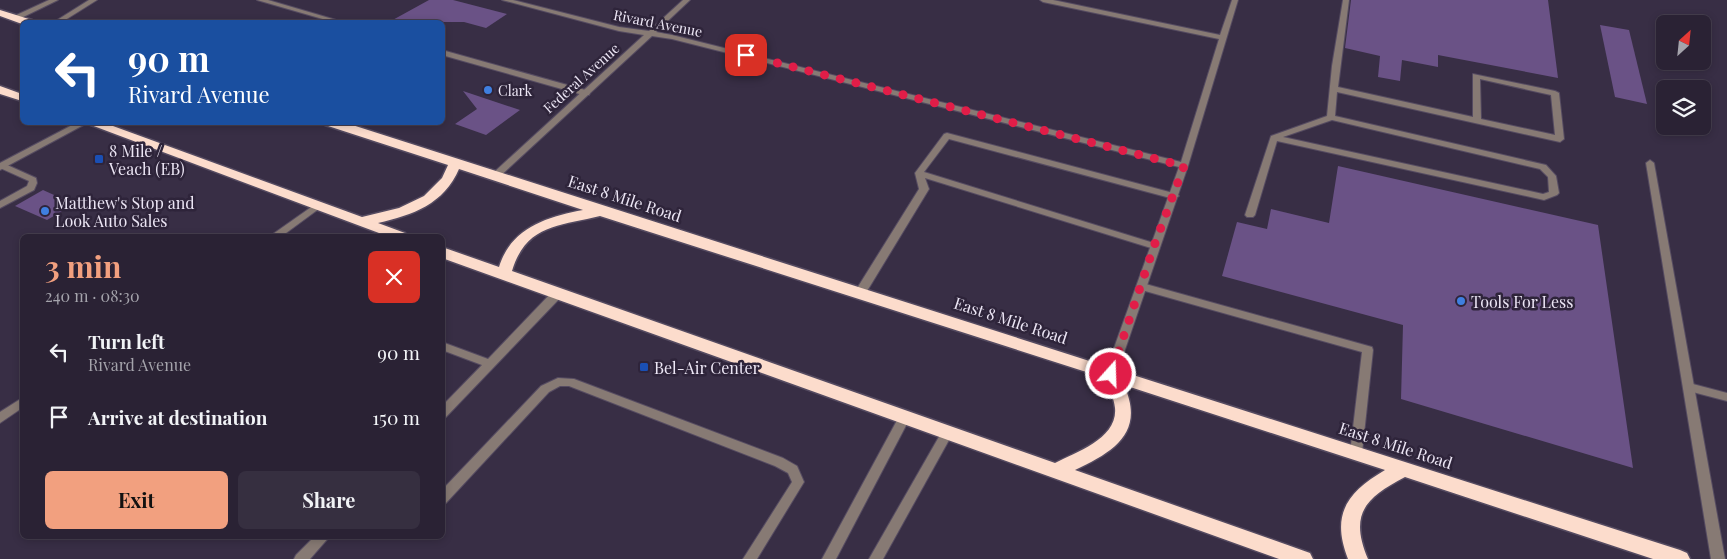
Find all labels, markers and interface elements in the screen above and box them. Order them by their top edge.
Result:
street label: Rivard Avenue [612,5,704,41]
north arrow [1656,15,1711,70]
map controls [1656,15,1711,135]
text: 90 m [128,34,210,81]
pin [725,34,767,76]
street label: Federal Avenue [539,39,623,117]
icon: left [45,40,110,105]
icon: arrive [732,41,760,69]
text: Rivard Avenue [128,79,270,109]
button: layers [1656,80,1711,135]
place label: Clark [498,81,533,100]
marker: Clark [482,84,494,96]
place label: 8 Mile / Veach (EB) [108,140,185,179]
marker: 8 Mile / Veach (EB) [93,153,105,165]
street label: East 8 Mile Road [566,170,684,226]
place label: Matthew's Stop and Look Auto Sales [55,192,195,231]
marker: Matthew's Stop and Look Auto Sales [39,205,51,217]
text: 3 min [45,246,121,286]
button: close [368,251,420,303]
text: 240 m · 08:30 [45,285,140,306]
place label: Tools For Less [1471,291,1573,312]
street label: East 8 Mile Road [952,292,1070,348]
marker: Tools For Less [1455,295,1467,307]
text: Turn left [88,328,165,354]
icon: left [45,338,73,366]
text: 90 m [377,339,420,365]
position arrow [1084,347,1136,399]
text: Rivard Avenue [88,354,191,375]
place label: Bel-Air Center [654,357,760,378]
marker: Bel-Air Center [638,361,650,373]
icon: arrive [45,403,73,431]
text: Arrive at destination [88,404,268,430]
text: 150 m [372,404,420,430]
street label: East 8 Mile Road [1337,417,1455,473]
button: Exit [45,471,228,529]
button: Share [238,471,420,529]

